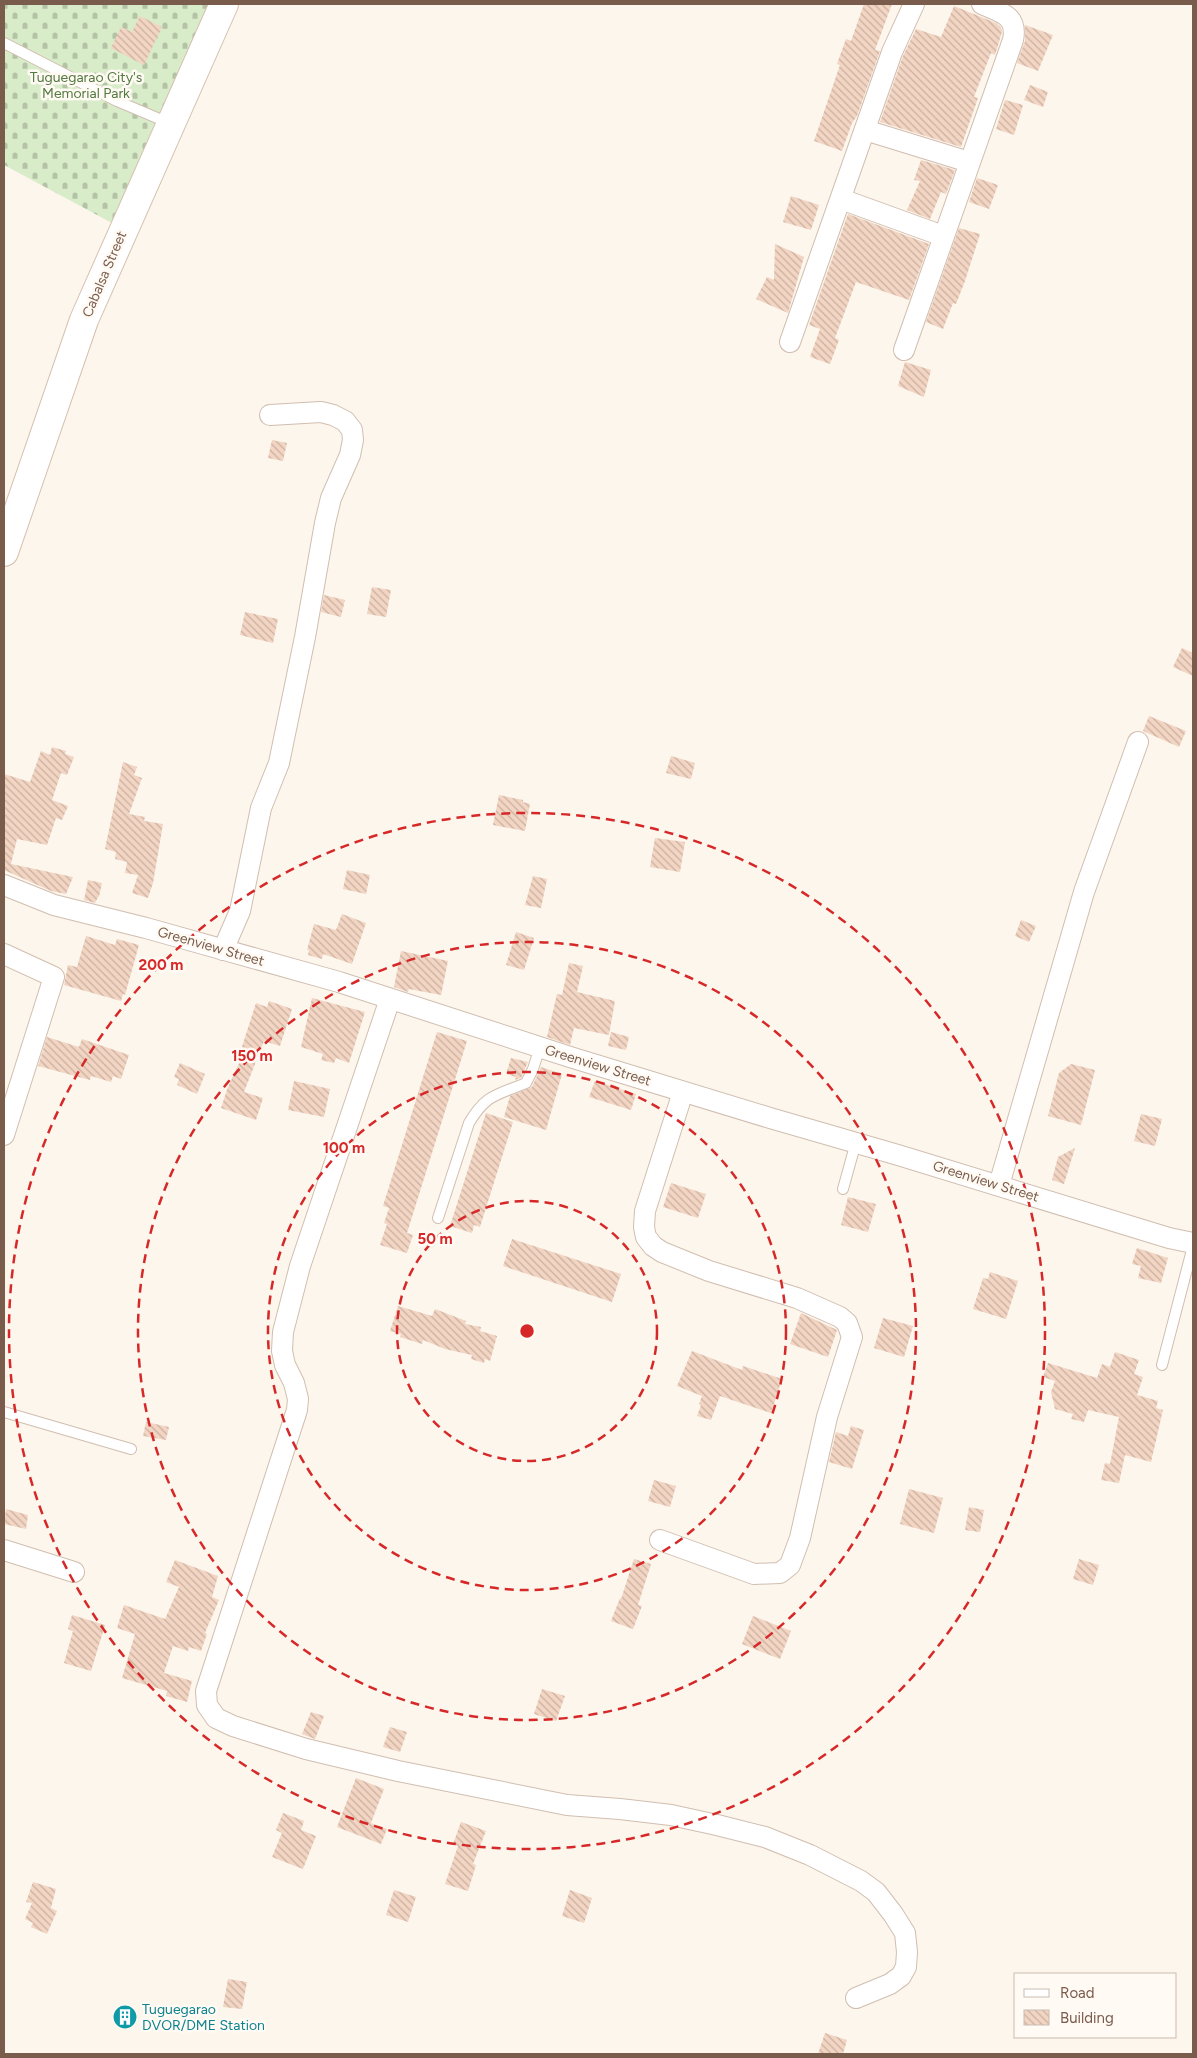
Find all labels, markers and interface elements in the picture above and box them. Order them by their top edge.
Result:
park label: Tuguegarao City's Memorial Park [30,69,142,102]
street label: Cabalsa Street [79,229,130,320]
street label: Greenview Street [156,923,266,970]
text: 200 m [139,956,183,974]
street label: Greenview Street [543,1041,653,1090]
text: 150 m [231,1047,273,1065]
text: 100 m [323,1139,365,1157]
street label: Greenview Street [931,1157,1041,1206]
text: 50 m [417,1230,453,1248]
centre of rings [518,1322,536,1340]
legend [1014,1973,1177,2038]
text: Road [1060,1984,1095,2002]
place label: Tuguegarao DVOR/DME Station [142,2001,265,2034]
building icon: Tuguegarao DVOR/DME Station [112,2004,138,2030]
text: Building [1060,2009,1114,2027]

